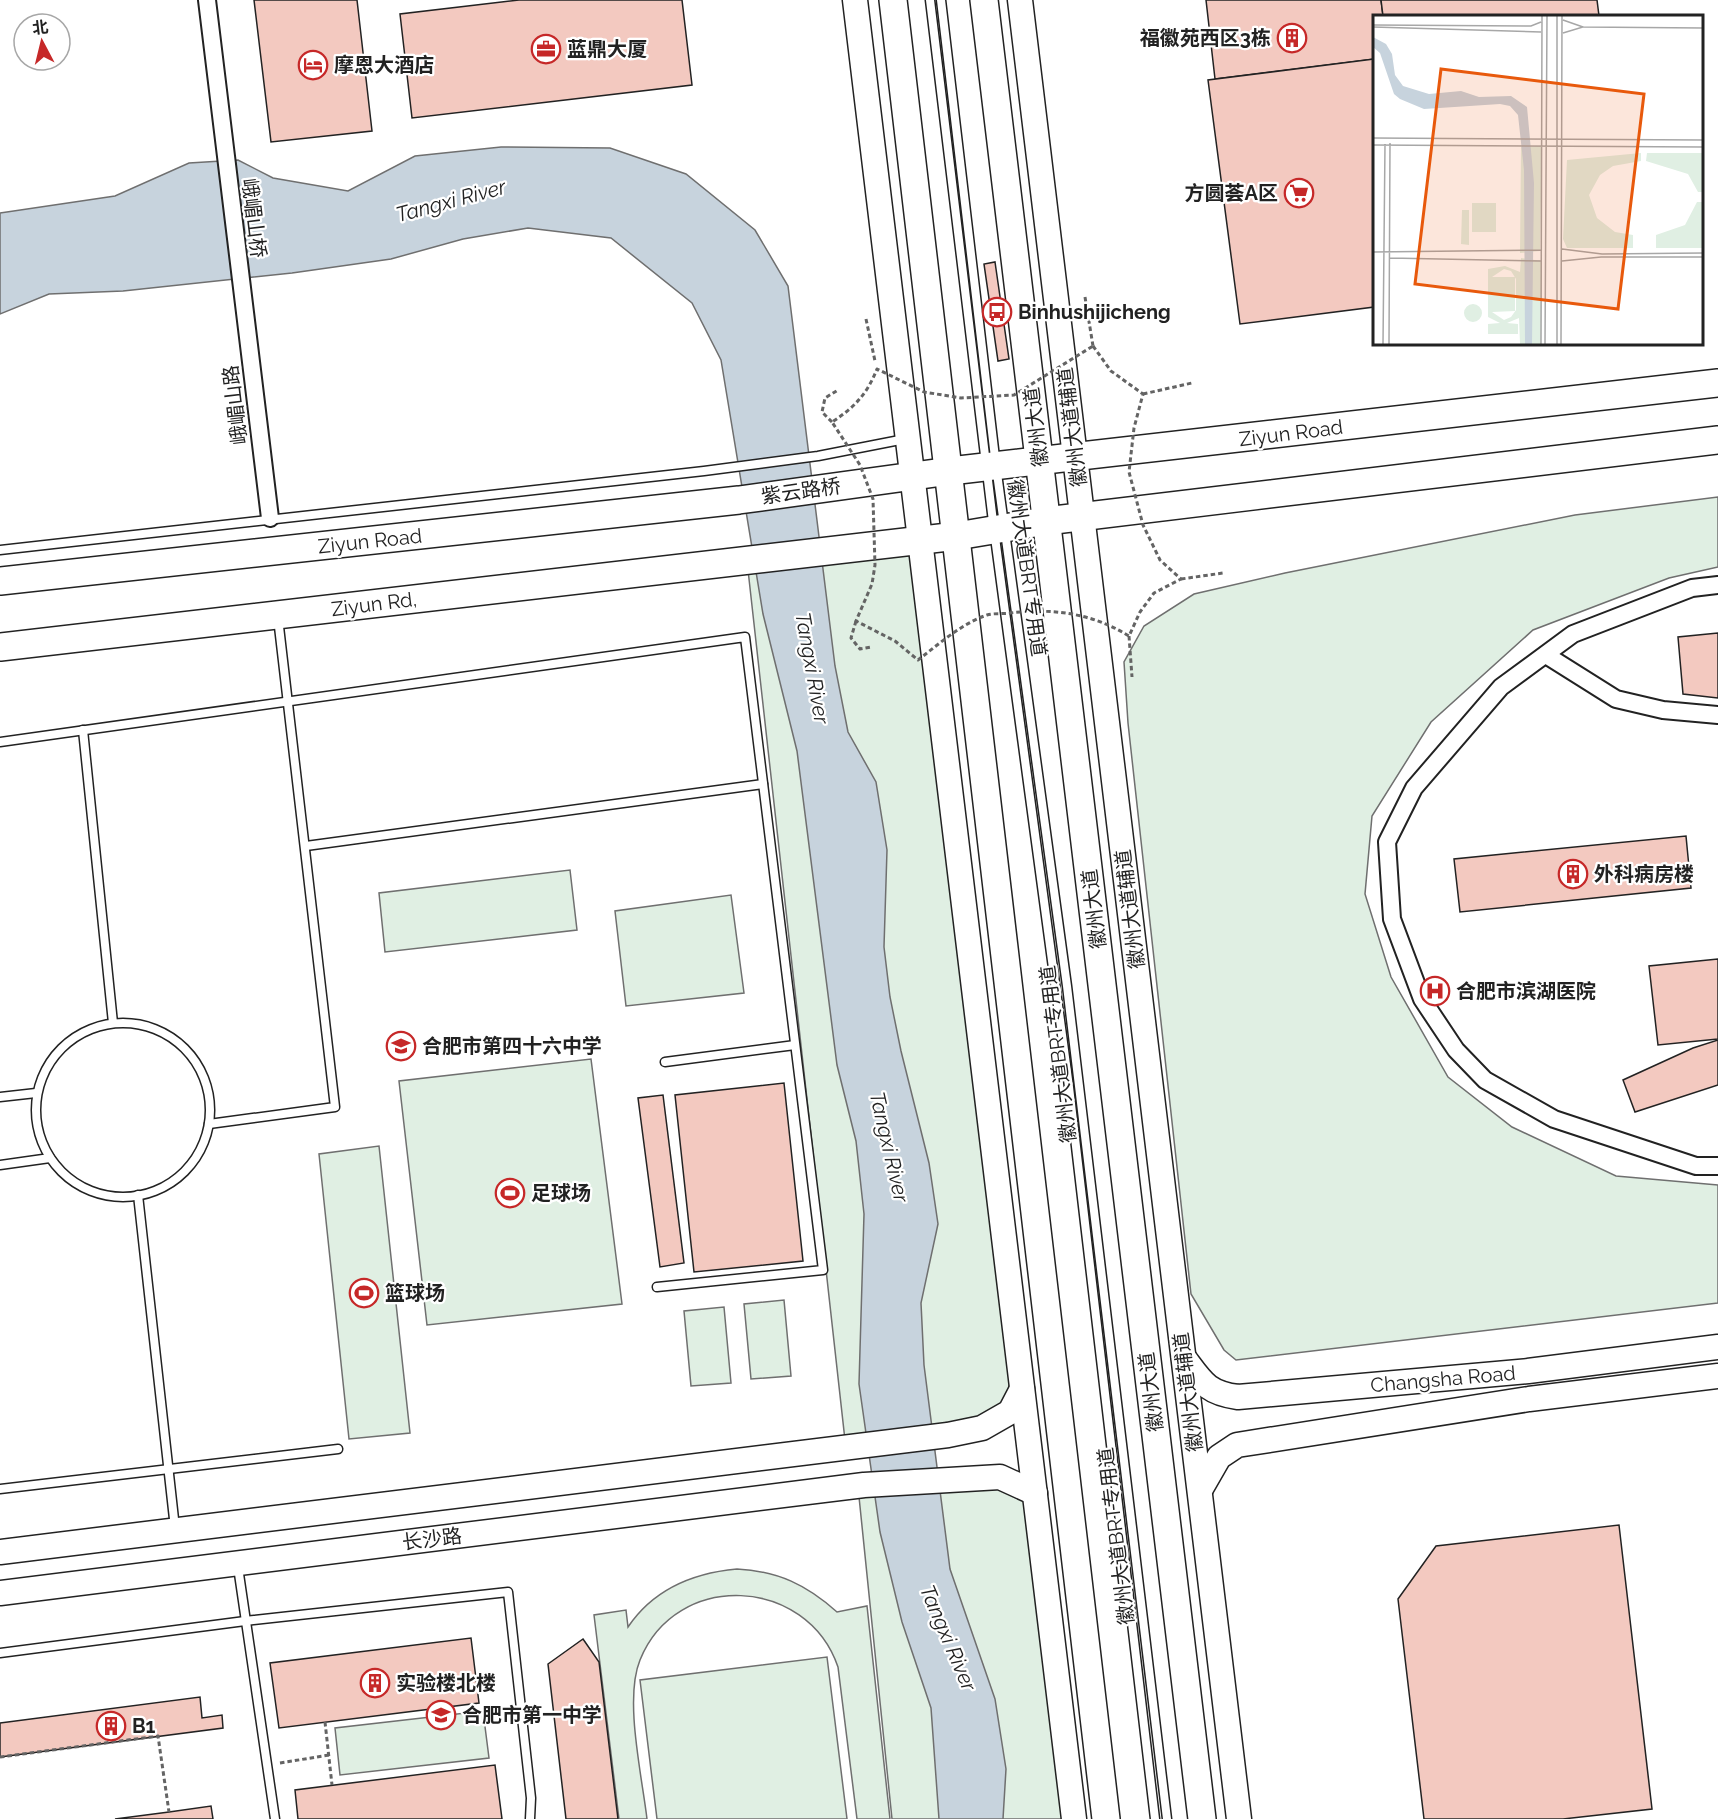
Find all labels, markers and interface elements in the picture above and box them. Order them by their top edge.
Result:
north arrow [12,12,72,72]
inset map [1373,15,1703,345]
text: 北 [31,17,49,38]
building icon: 福徽苑西区3栋 [1276,22,1308,54]
place label: 福徽苑西区3栋 [1140,26,1271,50]
office icon: 蓝鼎大厦 [530,33,562,65]
place label: 蓝鼎大厦 [567,37,647,61]
hotel icon: 摩恩大酒店 [297,49,329,81]
place label: 摩恩大酒店 [334,53,434,77]
water label: Tangxi River [393,174,509,227]
street label: 峨嵋山桥 [237,177,271,259]
supermarket icon: 方圆荟A区 [1283,177,1315,209]
place label: 方圆荟A区 [1185,181,1278,205]
bus stop icon: Binhushijicheng [981,296,1013,328]
place label: Binhushijicheng [1018,300,1171,324]
street label: 峨嵋山路 [218,364,252,446]
street label: 徽州大道辅道 [1053,366,1091,488]
street label: 徽州大道 [1019,386,1053,468]
street label: Ziyun Road [1238,415,1344,451]
street label: 紫云路桥 [760,474,842,508]
street label: 徽州大道BRT专用道 [1003,478,1051,658]
street label: Ziyun Road [317,524,423,558]
street label: Ziyun Rd, [330,587,418,621]
water label: Tangxi River [790,610,835,726]
street label: 徽州大道辅道 [1111,848,1149,970]
building icon: 外科病房楼 [1557,858,1589,890]
place label: 外科病房楼 [1594,862,1694,886]
street label: 徽州大道 [1077,868,1111,950]
street label: 徽州大道BRT专用道 [1035,964,1081,1144]
hospital icon: 合肥市滨湖医院 [1419,975,1451,1007]
place label: 合肥市滨湖医院 [1456,979,1596,1003]
school or university icon: 合肥市第四十六中学 [385,1030,417,1062]
place label: 合肥市第四十六中学 [422,1034,602,1058]
water label: Tangxi River [865,1089,915,1205]
sports icon: 足球场 [494,1177,526,1209]
place label: 足球场 [531,1181,591,1205]
sports icon: 篮球场 [348,1277,380,1309]
place label: 篮球场 [385,1281,445,1305]
street label: 徽州大道辅道 [1169,1331,1207,1453]
street label: 徽州大道 [1134,1351,1168,1433]
street label: Changsha Road [1369,1361,1517,1397]
street label: 徽州大道BRT专用道 [1093,1446,1139,1626]
street label: 长沙路 [401,1523,463,1555]
water label: Tangxi River [915,1581,982,1695]
building icon: 实验楼北楼 [359,1667,391,1699]
place label: 实验楼北楼 [396,1671,496,1695]
school or university icon: 合肥市第一中学 [425,1699,457,1731]
place label: 合肥市第一中学 [462,1703,602,1727]
building icon: B1 [95,1710,127,1742]
place label: B1 [132,1714,156,1738]

